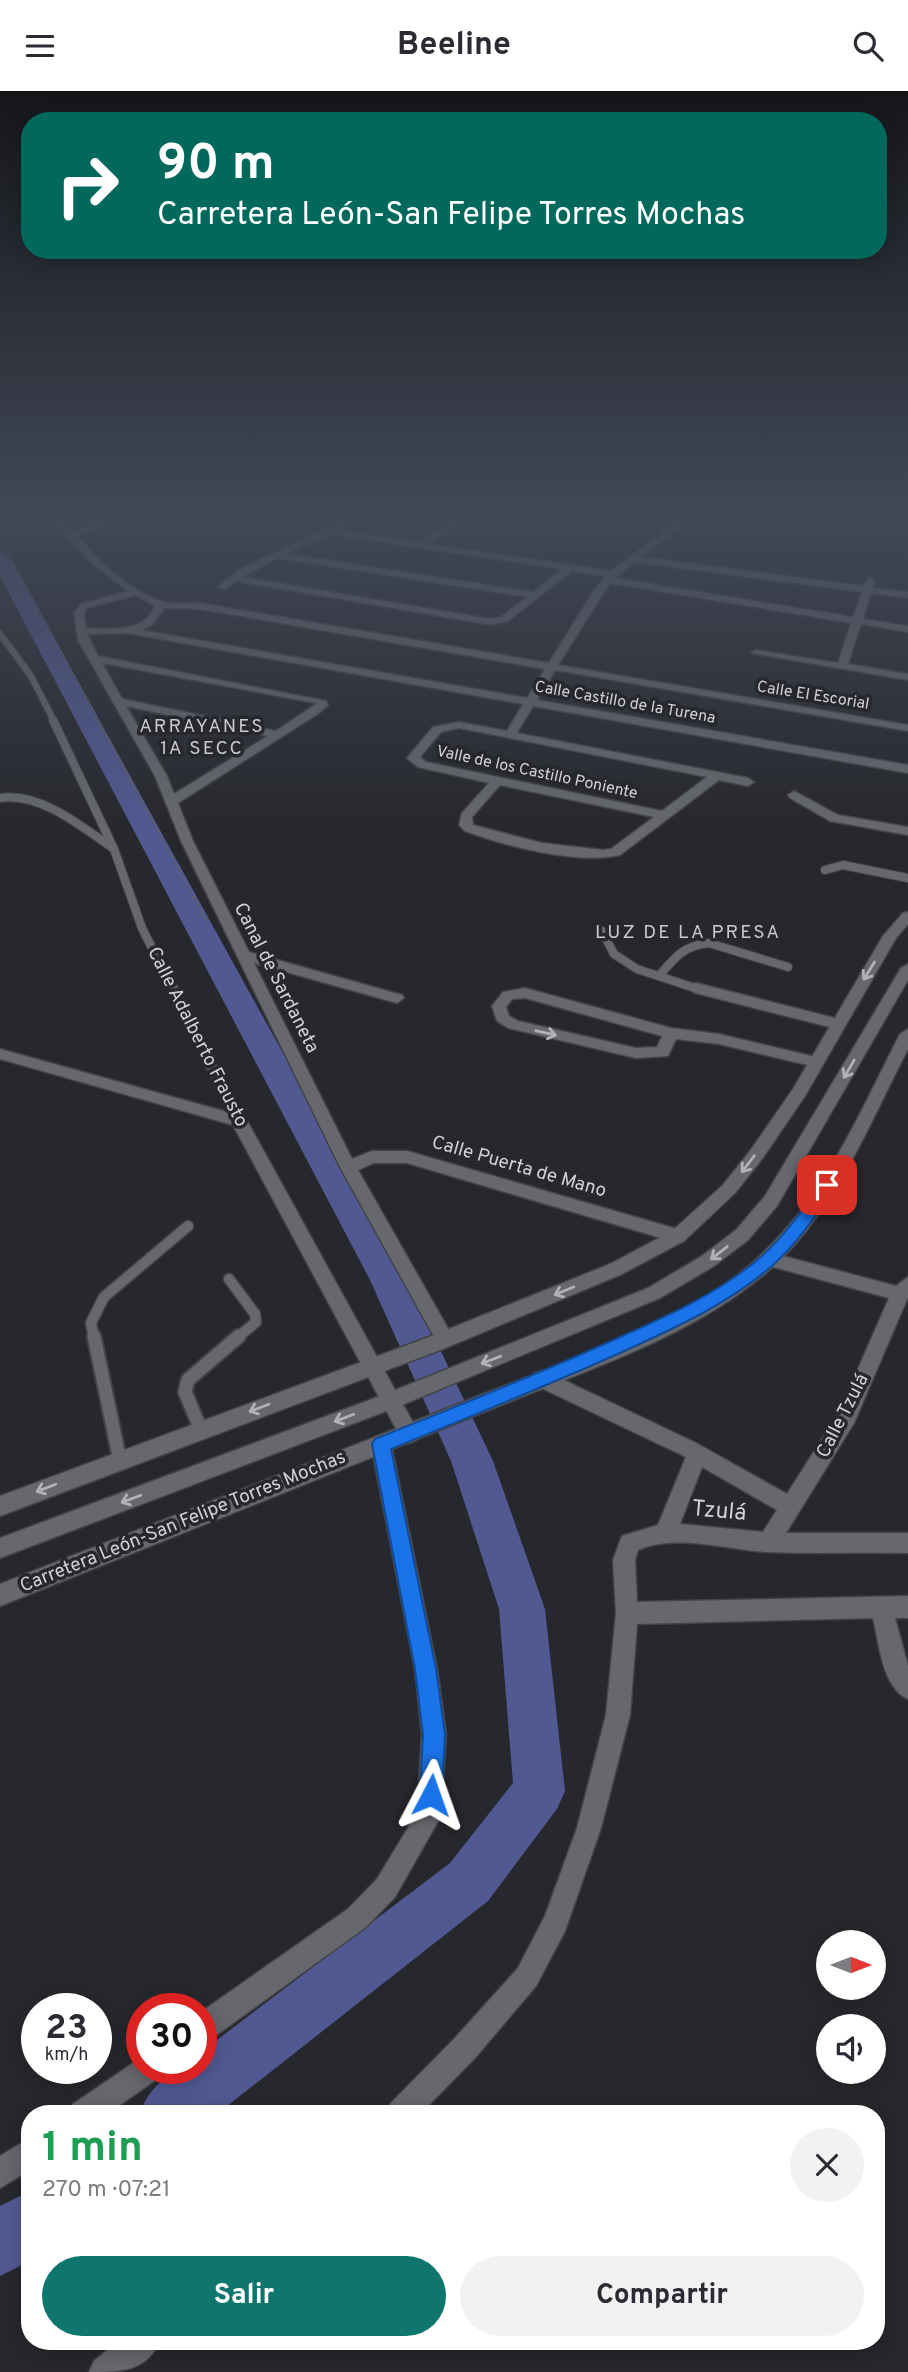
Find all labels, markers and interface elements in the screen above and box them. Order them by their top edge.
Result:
text: Beeline [397,26,511,66]
icon: menu [21,27,59,65]
icon: search [849,27,887,65]
text: 90 m [157,135,275,197]
icon: right [42,140,133,231]
text: Carretera León-San Felipe Torres Mochas [157,196,745,236]
street label: Calle Castillo de la Turena [533,677,717,729]
street label: Calle El Escorial [755,677,871,715]
district label: ARRAYANES 1A SECC [139,715,265,761]
street label: Valle de los Castillo Poniente [435,742,639,804]
street label: Canal de Sardaneta [228,899,324,1057]
district label: LUZ DE LA PRESA [595,921,781,945]
street label: Calle Adalberto Frausto [141,943,253,1131]
one-way arrow [861,961,875,981]
one-way arrow [535,1027,557,1040]
one-way arrow [842,1058,855,1079]
street label: Calle Puerta de Mano [429,1131,609,1203]
one-way arrow [741,1155,756,1173]
pin [797,1155,857,1215]
icon: arrive [808,1166,846,1204]
one-way arrow [710,1246,728,1261]
one-way arrow [553,1285,575,1298]
one-way arrow [481,1355,503,1368]
street label: Calle Tzulá [812,1370,874,1462]
one-way arrow [248,1403,270,1415]
one-way arrow [333,1413,355,1426]
street label: Carretera León-San Felipe Torres Mochas [17,1445,349,1599]
one-way arrow [35,1483,57,1496]
one-way arrow [120,1494,142,1506]
street label: Tzulá [690,1495,748,1529]
position arrow [394,1758,468,1832]
north arrow [816,1930,886,2000]
map controls [816,1930,886,2084]
speed limit sign: 30 [126,1993,217,2084]
text: 23 [45,2007,88,2051]
button: sound [816,2014,886,2084]
text: km/h [45,2044,88,2067]
text: 1 min [42,2123,143,2176]
button: close [790,2128,864,2202]
text: 270 m · 07:21 [42,2176,171,2205]
button: Salir [42,2256,446,2336]
button: Compartir [460,2256,864,2336]

